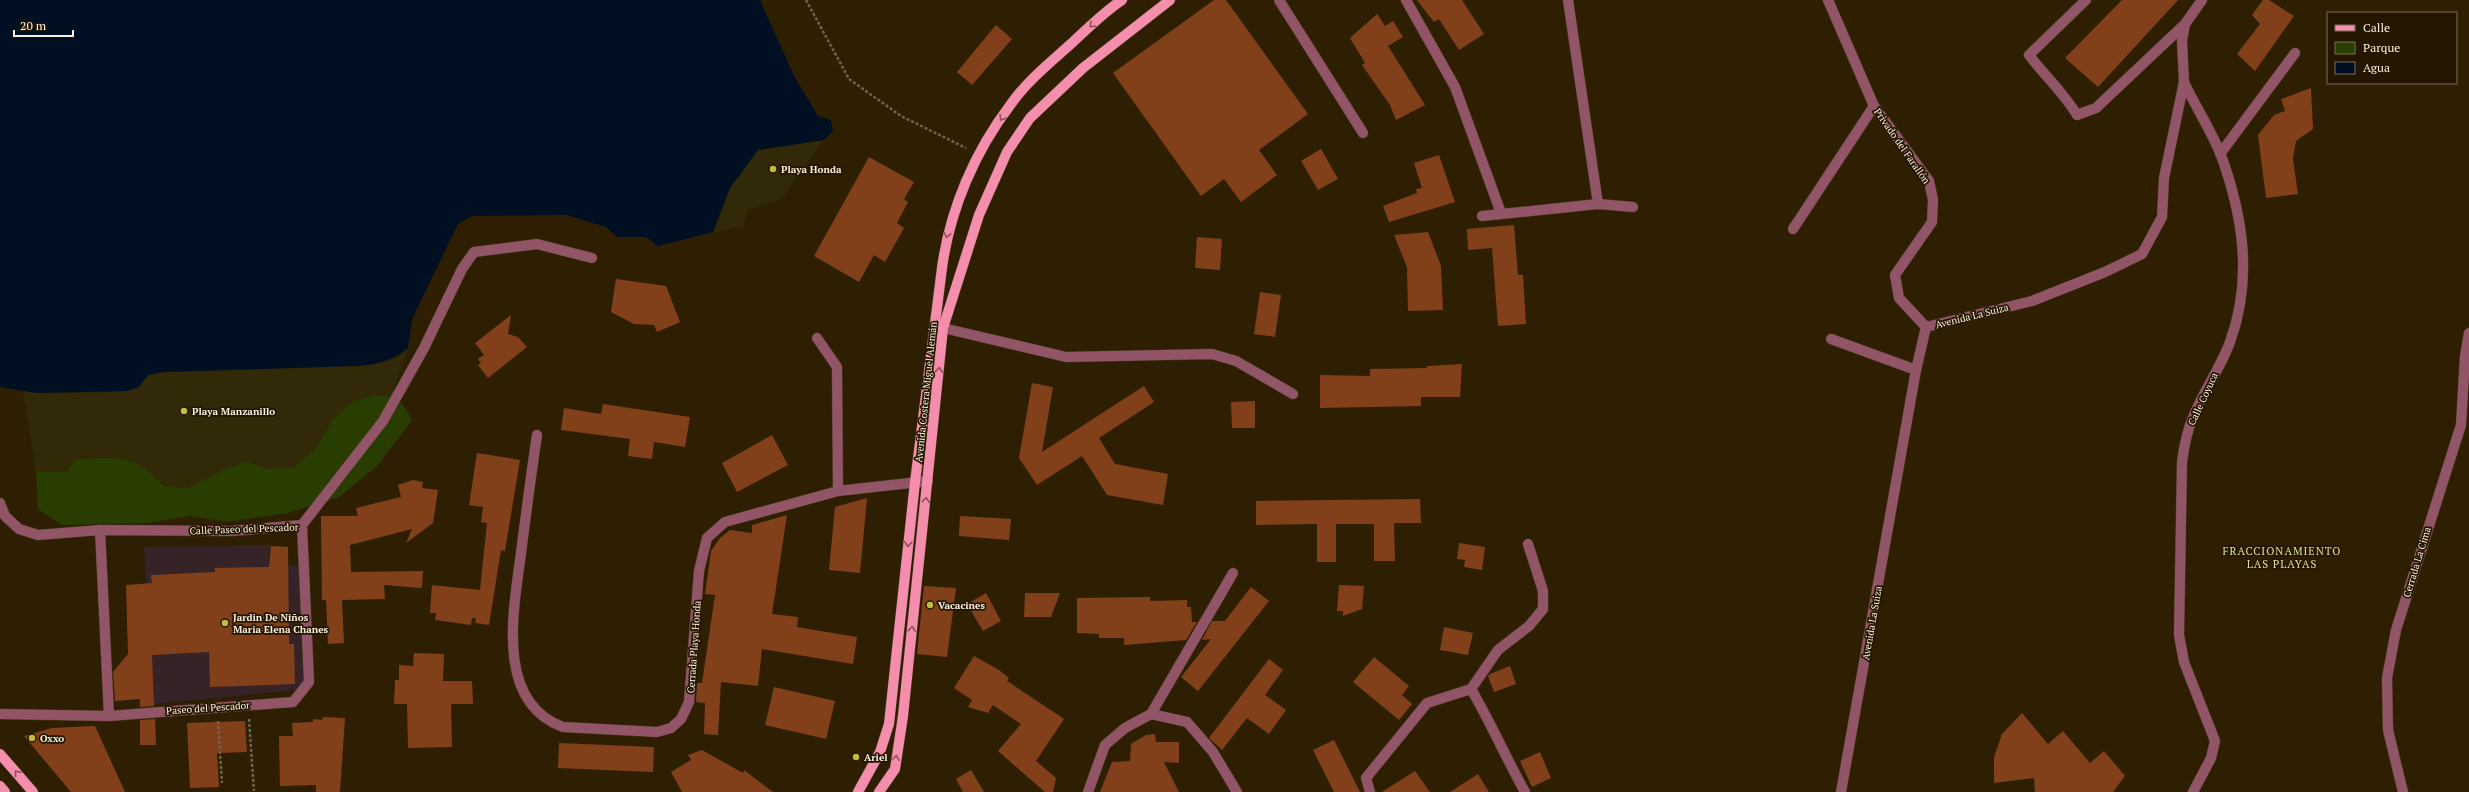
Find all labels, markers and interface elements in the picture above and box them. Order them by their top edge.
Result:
scale bar [14,12,73,38]
legend [2327,12,2457,84]
text: 20 m [20,18,47,33]
one-way arrow [1089,20,1097,28]
text: Calle [2363,20,2390,35]
text: Parque [2363,40,2400,55]
text: Agua [2363,60,2390,75]
street label: Privado del Farallón [1871,106,1933,186]
one-way arrow [999,114,1006,121]
place label: Playa Honda [781,163,842,176]
marker: Playa Honda [768,164,778,174]
one-way arrow [943,232,951,238]
street label: Avenida La Suiza [1934,301,2010,331]
street label: Avenida Costera Miguel Alemán [912,321,940,463]
one-way arrow [934,367,943,373]
street label: Calle Coyuca [2185,370,2221,428]
place label: Playa Manzanillo [192,405,275,418]
marker: Playa Manzanillo [179,406,189,416]
one-way arrow [921,497,930,503]
street label: Calle Paseo del Pescador [189,521,299,537]
street label: Cerrada La Cima [2400,525,2434,599]
one-way arrow [904,541,913,547]
district label: FRACCIONAMIENTO LAS PLAYAS [2223,544,2341,571]
street label: Avenida La Suiza [1859,585,1885,661]
place label: Vacacines [938,599,985,612]
street label: Cerrada Playa Honda [684,600,704,694]
marker: Vacacines [925,600,935,610]
place label: Jardin De Niños Maria Elena Chanes [233,611,329,636]
marker: Jardin De Niños Maria Elena Chanes [220,618,230,628]
one-way arrow [907,626,916,632]
street label: Paseo del Pescador [166,699,251,717]
place label: Oxxo [40,732,64,745]
marker: Oxxo [27,733,37,743]
place label: Ariel [864,751,888,764]
marker: Ariel [851,752,861,762]
one-way arrow [891,755,900,761]
one-way arrow [14,770,21,778]

